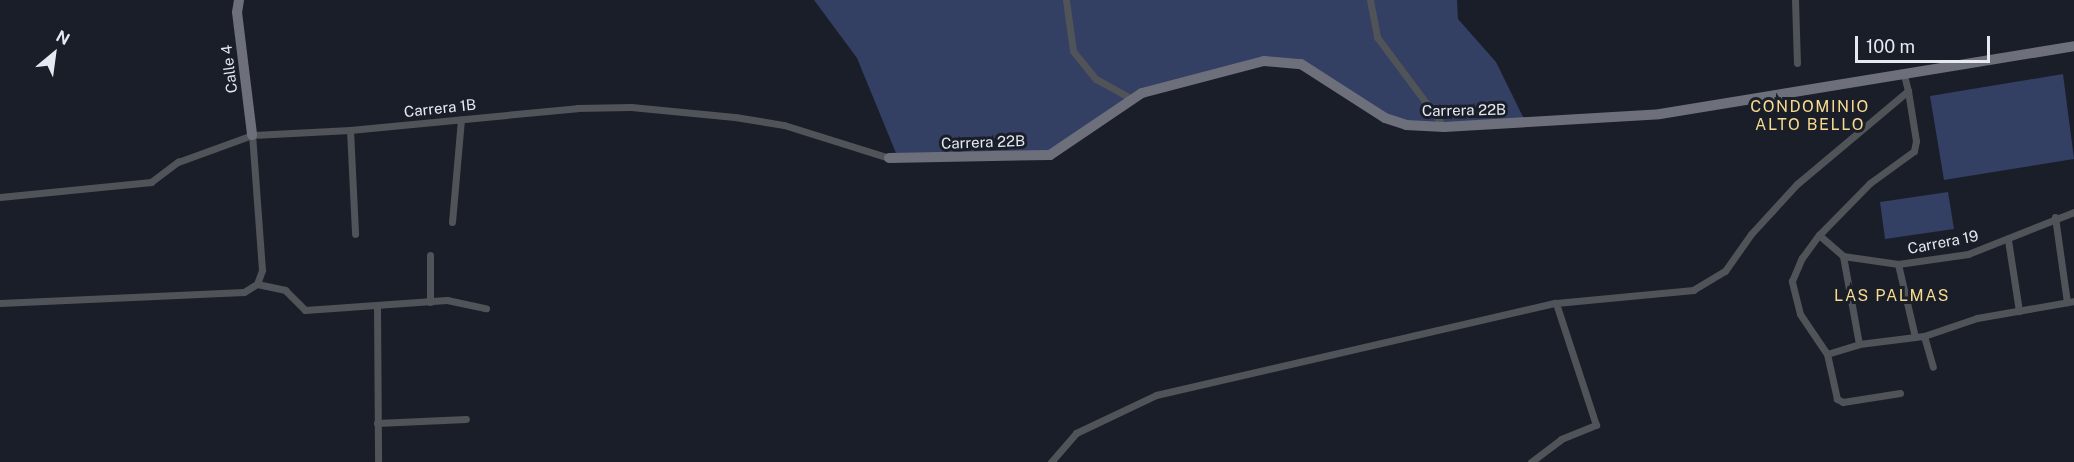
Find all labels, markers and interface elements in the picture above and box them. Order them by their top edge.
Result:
north arrow [24,24,84,84]
scale bar [1858,24,1993,62]
text: N [53,26,73,49]
text: 100 m [1866,36,1915,57]
street label: Calle 4 [217,44,241,94]
street label: Carrera 1B [403,95,477,121]
district label: CONDOMINIO ALTO BELLO [1750,97,1870,135]
street label: Carrera 22B [1422,100,1506,120]
street label: Carrera 22B [941,132,1025,152]
street label: Carrera 19 [1906,226,1980,258]
district label: LAS PALMAS [1834,286,1950,306]

